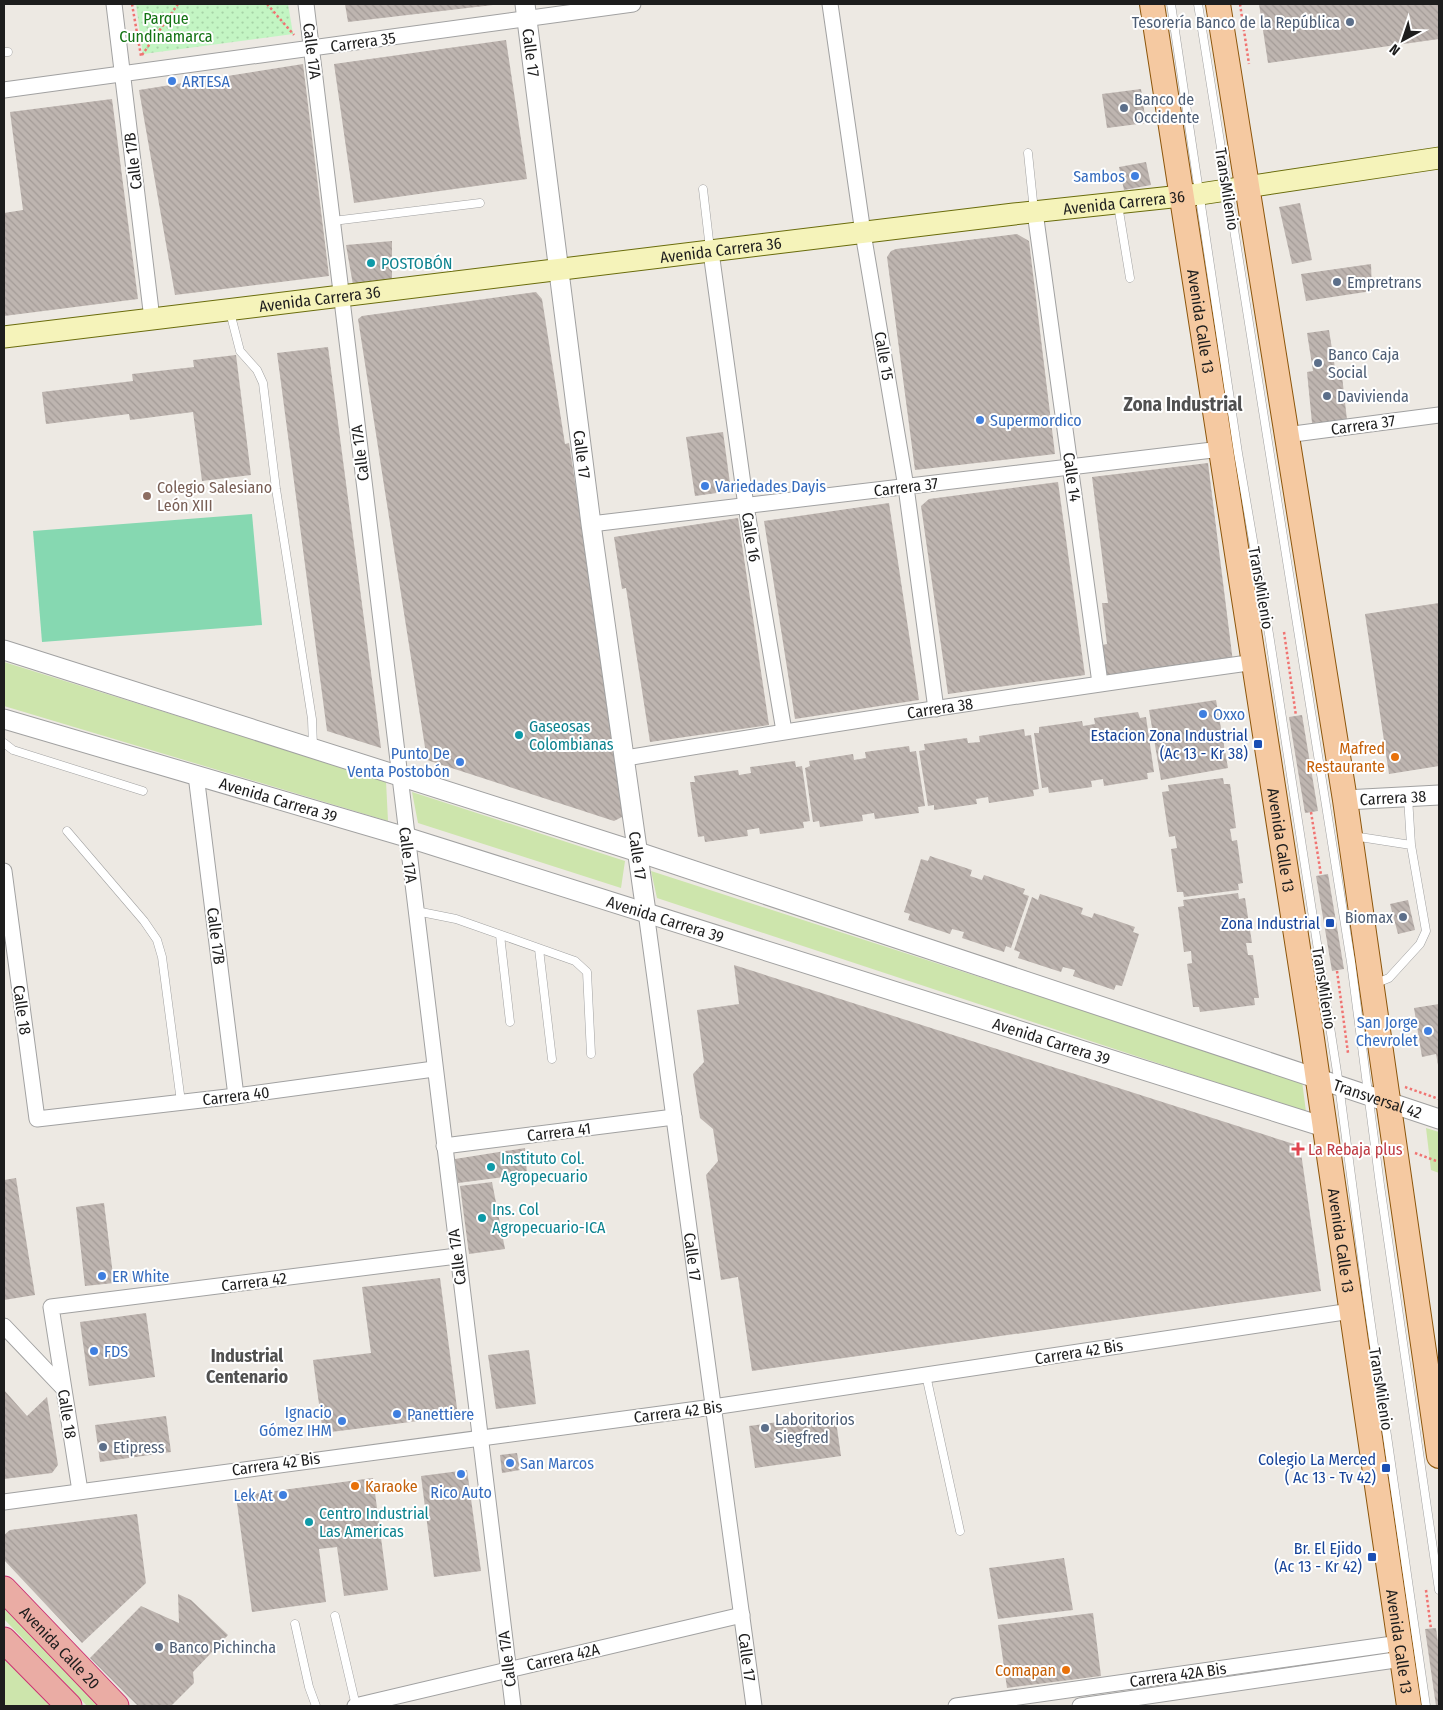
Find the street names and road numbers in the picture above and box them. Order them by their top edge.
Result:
street label: Calle 17A [299,22,325,81]
street label: Calle 17 [519,27,544,78]
street label: Carrera 35 [329,28,397,56]
street label: Calle 17B [120,131,146,191]
street label: TransMilenio [1211,146,1243,232]
street label: Avenida Carrera 36 [1062,186,1186,218]
street label: Avenida Carrera 36 [659,233,783,267]
street label: Avenida Calle 13 [1184,268,1218,375]
street label: Avenida Carrera 36 [258,282,382,315]
street label: Calle 15 [870,330,898,382]
street label: Carrera 37 [1330,411,1397,439]
street label: Calle 17A [347,423,373,482]
street label: Calle 17 [570,429,595,480]
street label: Calle 14 [1059,451,1085,503]
street label: Carrera 37 [873,474,940,500]
street label: Calle 16 [738,511,764,563]
street label: TransMilenio [1244,545,1278,631]
street label: Carrera 38 [906,693,974,722]
street label: Avenida Carrera 39 [217,773,340,826]
street label: Carrera 38 [1359,786,1427,809]
street label: Avenida Calle 13 [1264,787,1299,894]
street label: Calle 17A [395,826,421,885]
street label: Calle 17 [625,830,651,881]
street label: Avenida Carrera 39 [604,892,727,946]
street label: Calle 17B [203,906,229,966]
street label: TransMilenio [1308,945,1340,1031]
street label: Calle 18 [9,984,35,1036]
street label: Avenida Carrera 39 [991,1014,1113,1068]
street label: Transversal 42 [1331,1075,1424,1122]
street label: Carrera 40 [201,1082,271,1110]
street label: Carrera 41 [526,1119,592,1145]
street label: Avenida Calle 13 [1324,1187,1358,1294]
street label: Calle 17A [444,1227,470,1286]
street label: Calle 17 [680,1232,706,1283]
street label: Carrera 42 [220,1269,288,1295]
street label: Carrera 42 Bis [1034,1336,1125,1368]
street label: TransMilenio [1365,1346,1397,1432]
street label: Calle 18 [54,1388,80,1440]
street label: Carrera 42 Bis [633,1397,724,1427]
street label: Carrera 42 Bis [231,1448,322,1480]
street label: Avenida Calle 13 [1383,1588,1417,1695]
street label: Avenida Calle 20 [16,1602,104,1693]
street label: Calle 17A [494,1629,520,1688]
street label: Calle 17 [735,1632,760,1683]
street label: Carrera 42A [525,1639,602,1675]
street label: Carrera 42A Bis [1128,1659,1228,1691]

